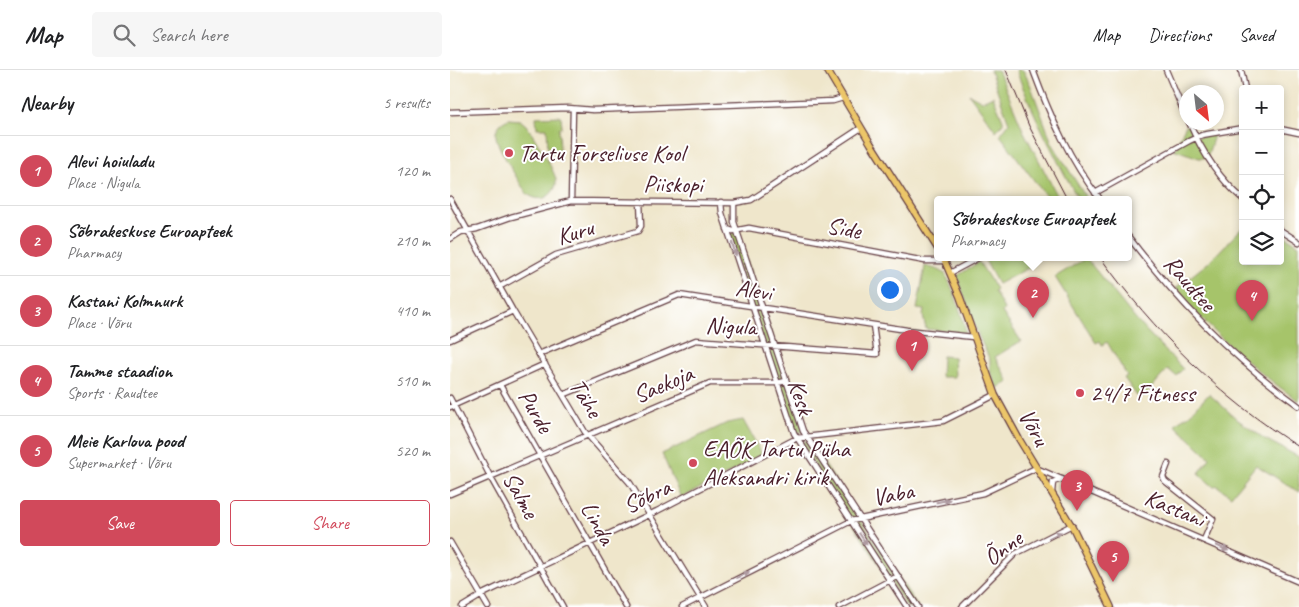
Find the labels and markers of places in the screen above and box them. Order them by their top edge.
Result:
place label: Tartu Forseliuse Kool [519,138,688,168]
marker: Tartu Forseliuse Kool [503,147,515,159]
pin: 2 [1017,277,1049,318]
pin: 4 [1236,280,1268,321]
pin: 1 [896,330,928,371]
place label: 24/7 Fitness [1090,378,1197,408]
marker: 24/7 Fitness [1074,387,1086,399]
place label: EAÕK Tartu Püha Aleksandri kirik [703,434,852,492]
marker: EAÕK Tartu Püha Aleksandri kirik [687,457,699,469]
pin: 3 [1061,470,1093,511]
pin: 5 [1097,541,1129,582]

